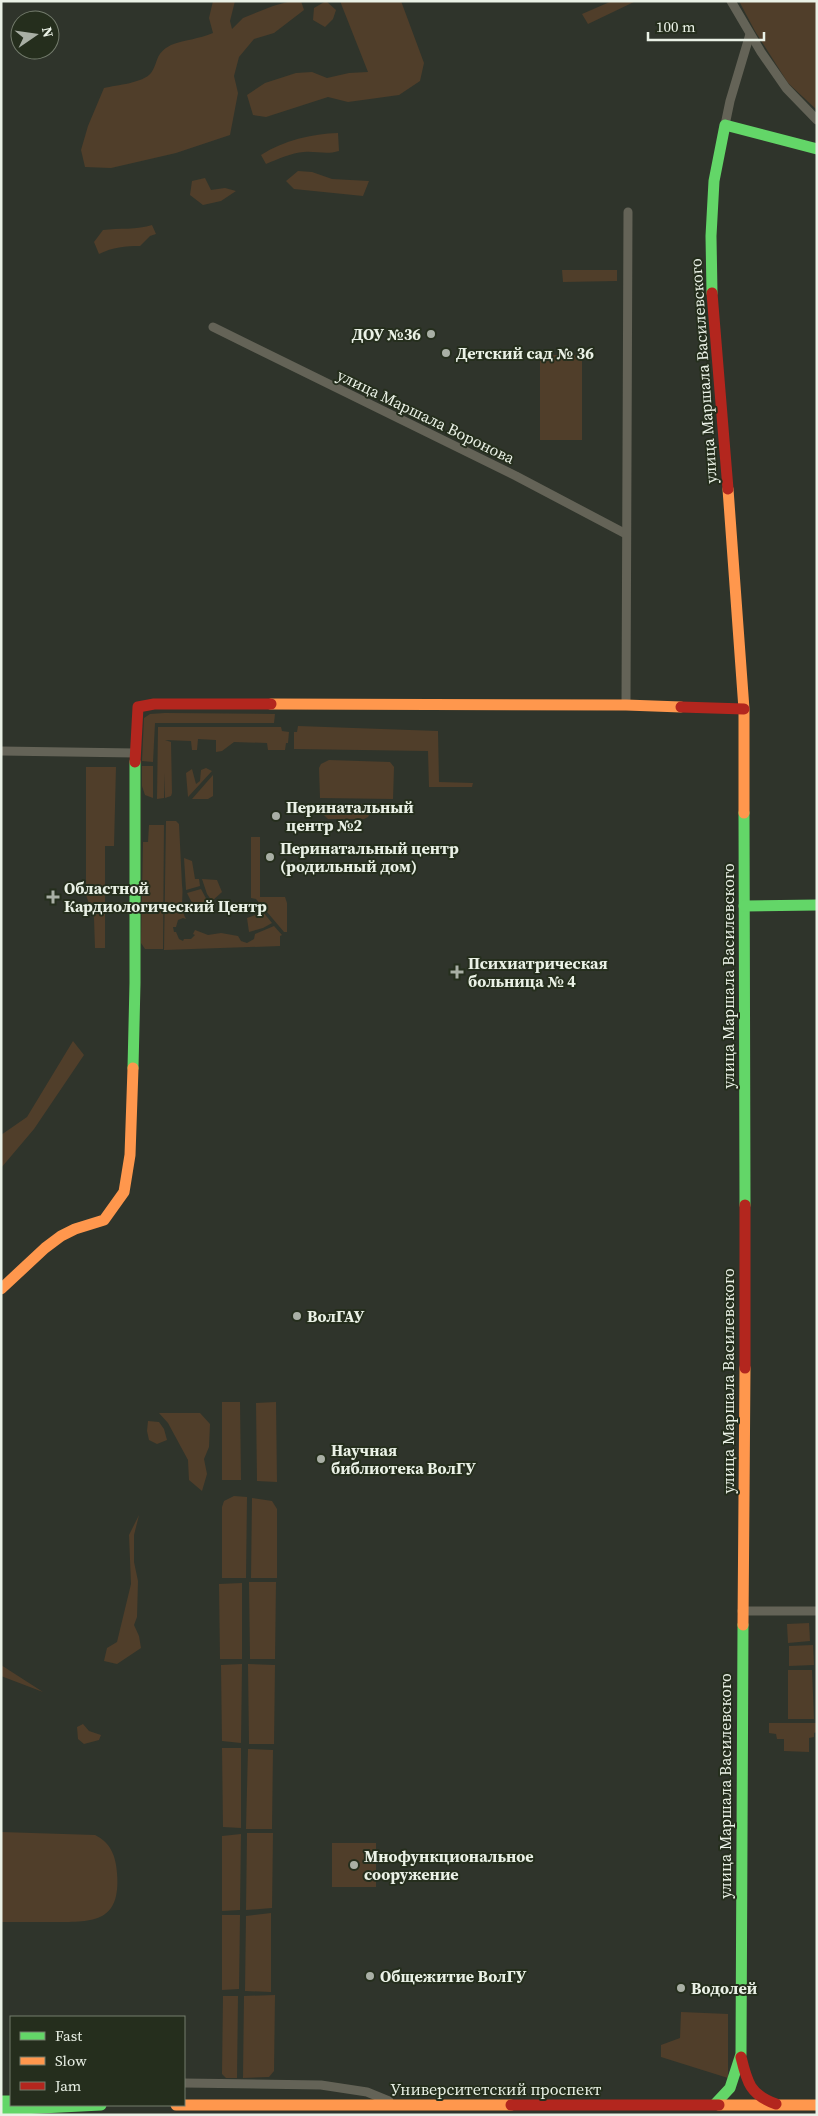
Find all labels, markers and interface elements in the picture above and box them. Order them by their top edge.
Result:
north arrow [10,10,60,60]
scale bar [648,10,764,42]
text: 100 m [656,16,696,37]
text: N [37,25,59,39]
street label: улица Маршала Василевского [684,257,722,484]
place label: ДОУ №36 [352,323,421,345]
marker: ДОУ №36 [425,328,437,340]
place label: Детский сад № 36 [456,342,594,364]
marker: Детский сад № 36 [440,347,452,359]
street label: улица Маршала Воронова [334,363,519,469]
place label: Перинатальный центр №2 [286,796,414,836]
marker: Перинатальный центр №2 [270,810,282,822]
place label: Перинатальный центр (родильный дом) [280,837,459,877]
marker: Перинатальный центр (родильный дом) [264,851,276,863]
street label: улица Маршала Василевского [717,863,739,1089]
place label: Областной Кардиологический Центр [64,877,267,917]
marker: Областной Кардиологический Центр [46,890,60,904]
place label: Психиатрическая больница № 4 [468,952,608,992]
marker: Психиатрическая больница № 4 [450,965,464,979]
street label: улица Маршала Василевского [717,1268,739,1494]
place label: ВолГАУ [307,1305,365,1327]
marker: ВолГАУ [291,1310,303,1322]
place label: Научная библиотека ВолГУ [331,1439,476,1479]
marker: Научная библиотека ВолГУ [315,1453,327,1465]
street label: улица Маршала Василевского [714,1673,736,1899]
place label: Мнофункциональное сооружение [364,1845,534,1885]
marker: Мнофункциональное сооружение [348,1859,360,1871]
place label: Общежитие ВолГУ [380,1965,527,1987]
marker: Общежитие ВолГУ [364,1970,376,1982]
place label: Водолей [691,1977,758,1999]
marker: Водолей [675,1982,687,1994]
legend [10,2016,185,2106]
text: Fast [55,2025,82,2046]
text: Slow [55,2050,87,2071]
text: Jam [54,2075,82,2096]
street label: Университетский проспект [391,2078,602,2100]

